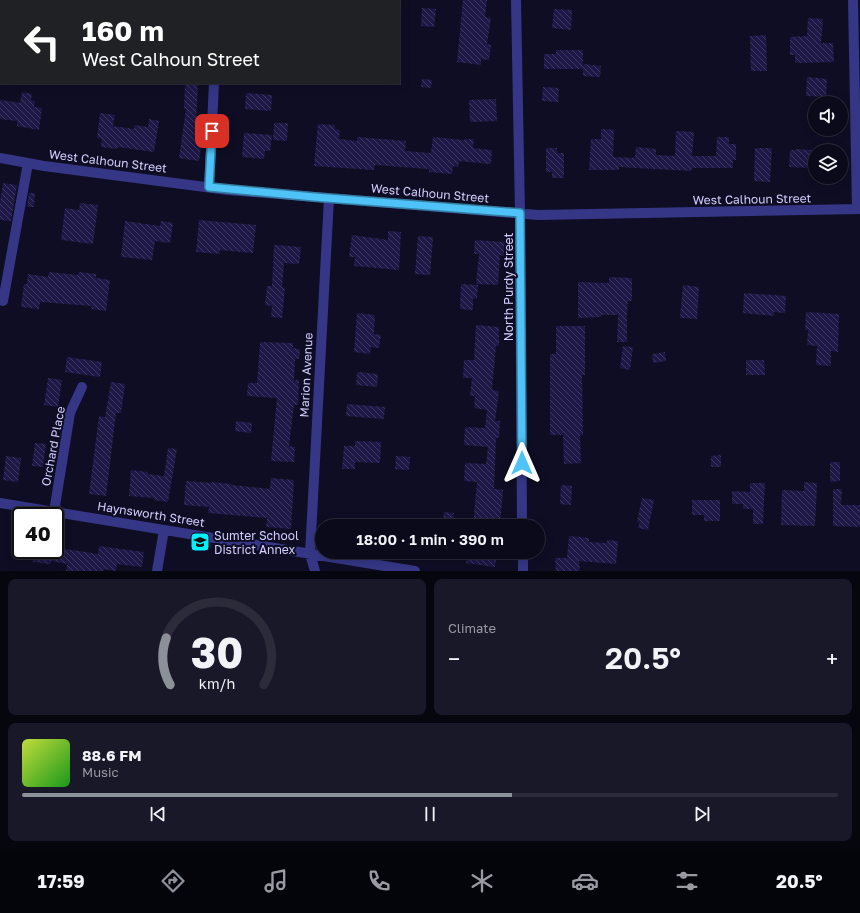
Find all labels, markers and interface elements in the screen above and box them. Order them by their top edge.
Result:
text: 160 m [82,14,164,47]
icon: left [16,16,68,68]
text: West Calhoun Street [82,48,260,70]
map controls [808,96,848,184]
button: sound [808,96,848,136]
pin [195,114,229,148]
icon: arrive [201,120,223,142]
button: layers [808,144,848,184]
street label: West Calhoun Street [48,146,168,176]
street label: West Calhoun Street [370,180,490,206]
street label: West Calhoun Street [693,190,812,208]
street label: North Purdy Street [501,232,516,341]
street label: Marion Avenue [296,332,316,418]
street label: Orchard Place [38,405,68,487]
position arrow [501,442,543,484]
street label: Haynsworth Street [96,498,206,530]
speed limit sign: 40 [12,507,64,559]
place label: Sumter School District Annex [214,528,299,557]
text: 18:00 · 1 min · 390 m [356,530,504,548]
school or university icon: Sumter School District Annex [189,531,211,553]
text: Climate [448,620,496,636]
text: 30 [191,627,243,677]
text: 20.5° [605,640,681,676]
text: − [448,645,460,672]
text: + [826,645,838,672]
text: km/h [199,675,235,692]
text: 88.6 FM [82,746,142,764]
text: Music [82,764,119,780]
icon: previous [147,803,169,825]
icon: pause [419,803,441,825]
icon: next [691,803,713,825]
icon: directions [159,867,187,895]
icon: music [262,867,290,895]
icon: phone [365,867,393,895]
icon: climate [468,867,496,895]
icon: car [571,867,599,895]
icon: filters [673,867,701,895]
text: 17:59 [37,870,85,892]
text: 20.5° [776,870,823,892]

